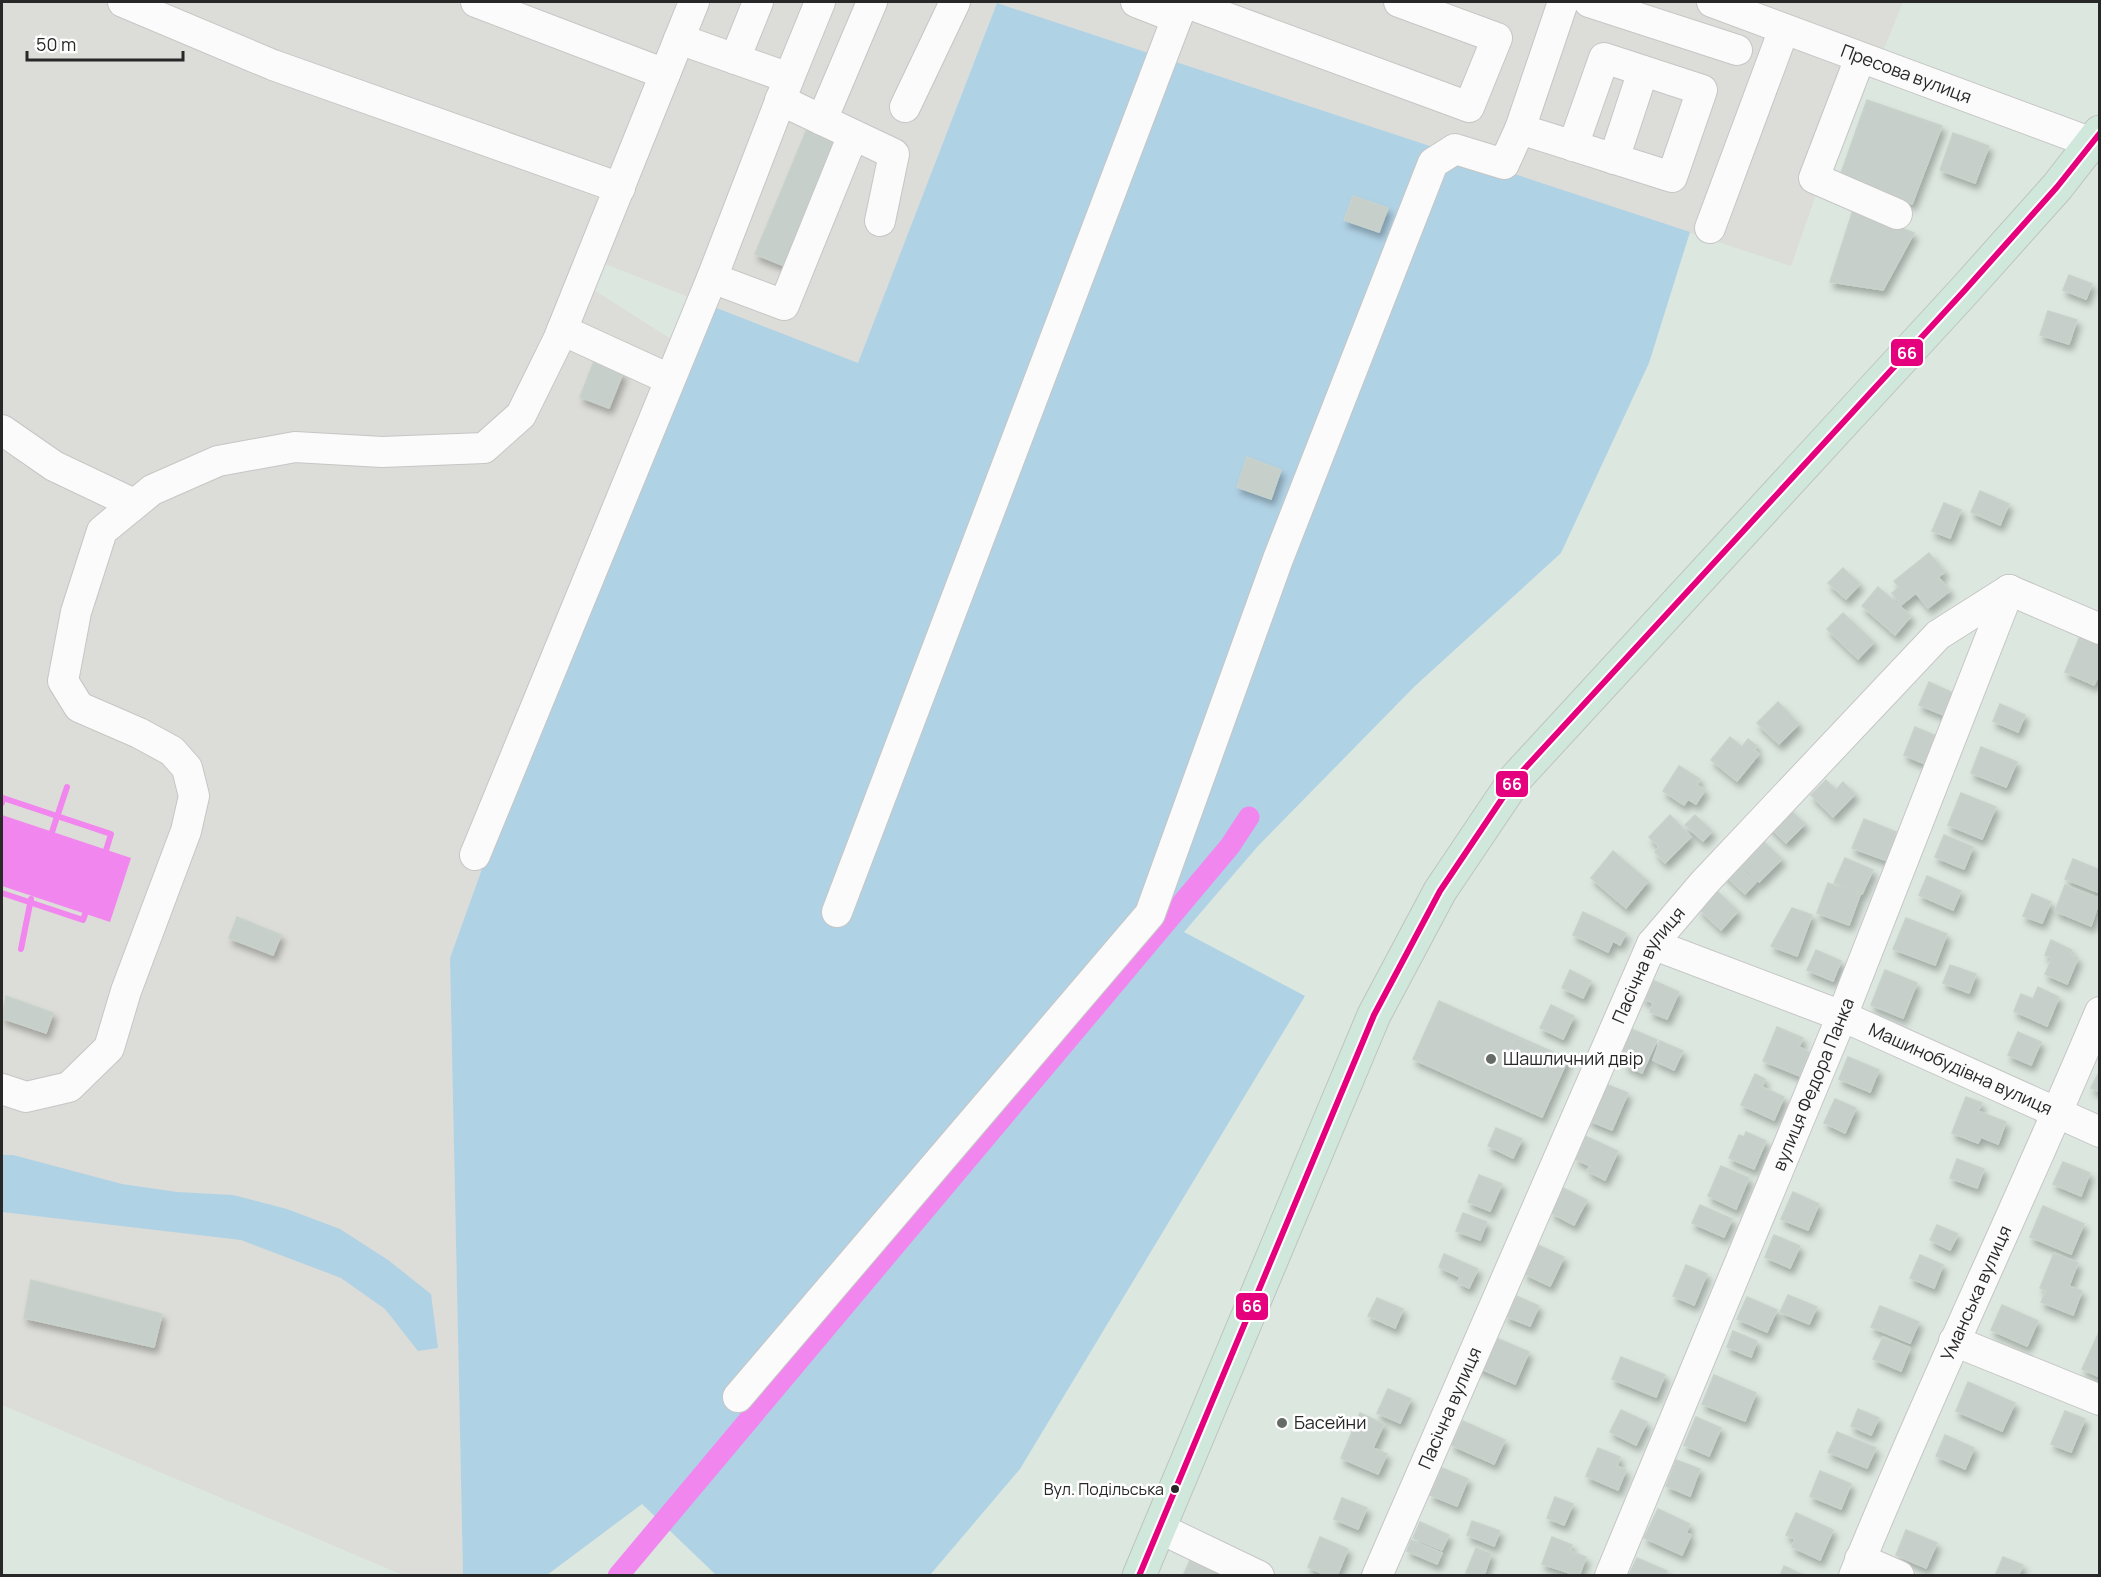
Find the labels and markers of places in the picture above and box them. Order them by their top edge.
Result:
place label: Шашличний двір [1503,1046,1643,1070]
marker: Шашличний двір [1484,1052,1498,1066]
place label: Басейни [1294,1410,1366,1434]
marker: Басейни [1275,1416,1289,1430]
place label: Вул. Подільська [1044,1478,1164,1500]
marker: Вул. Подільська [1169,1483,1181,1495]

